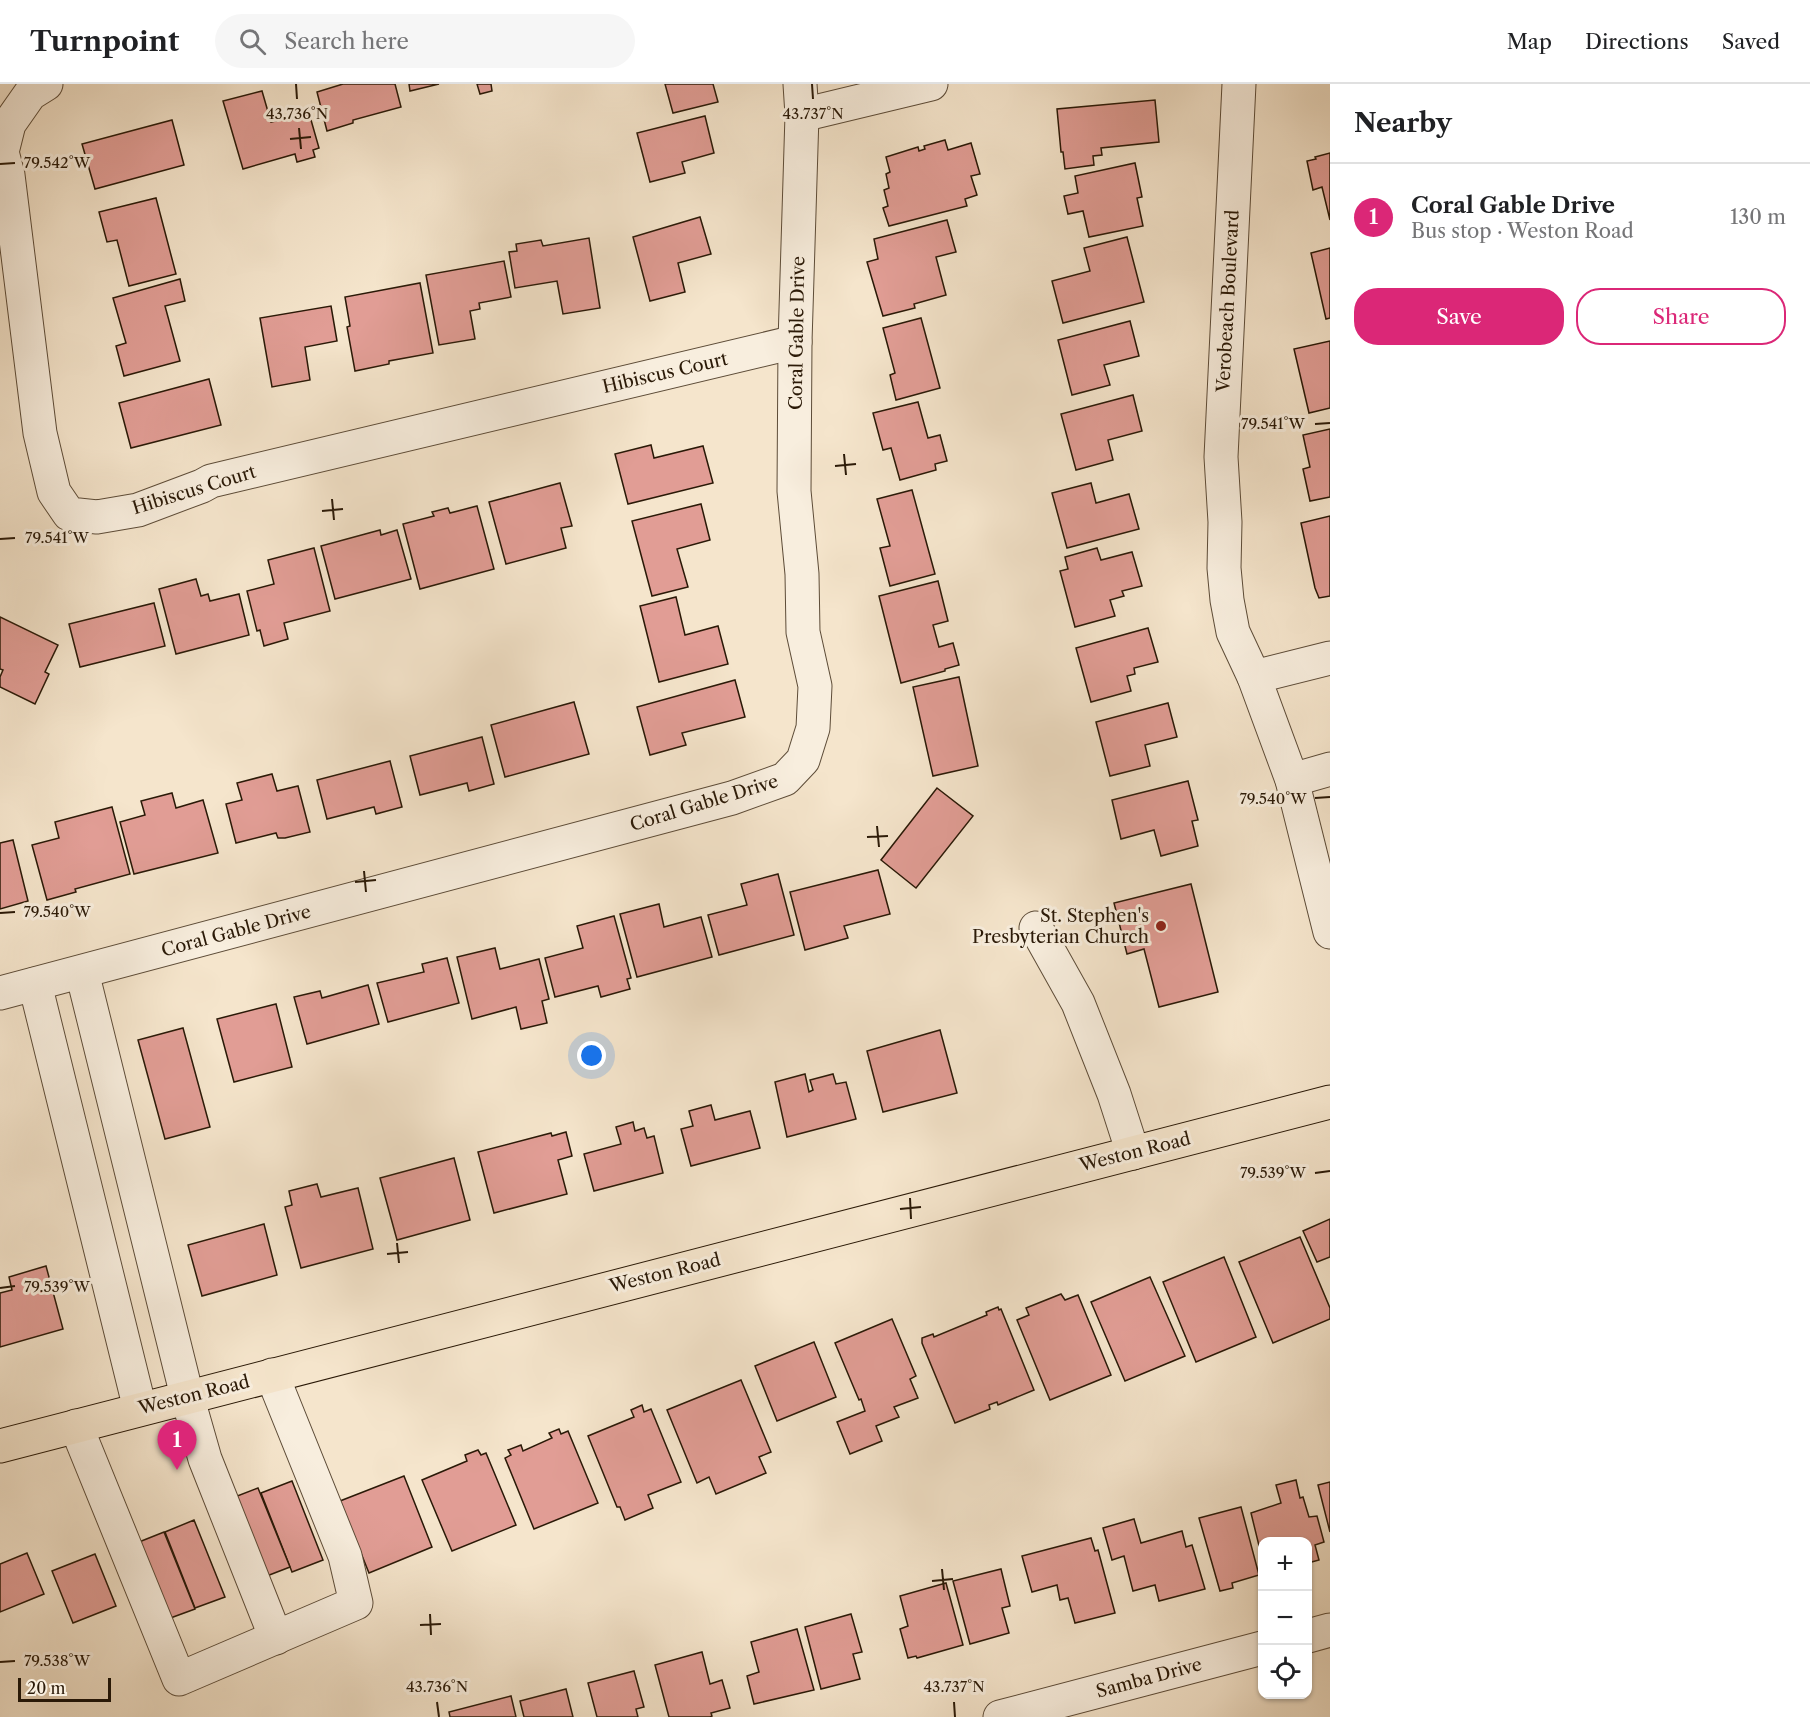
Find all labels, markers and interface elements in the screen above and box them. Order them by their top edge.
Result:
search box [215,14,635,68]
text: Turnpoint [30,24,179,58]
icon: search [236,25,269,58]
text: Search here [284,28,409,55]
text: Map [1507,29,1552,54]
text: Directions [1585,29,1689,54]
text: Saved [1722,29,1780,54]
text: 43.736°N [266,104,328,123]
text: 43.737°N [782,104,844,123]
text: Nearby [1354,107,1452,139]
text: 79.542°W [24,153,91,172]
text: Coral Gable Drive [1411,192,1615,219]
text: 1 [1369,205,1378,229]
text: 130 m [1730,205,1786,229]
street label: Verobeach Boulevard [1212,209,1244,394]
text: Bus stop · Weston Road [1411,219,1634,243]
street label: Coral Gable Drive [785,256,809,410]
button: Save [1354,288,1564,345]
button: Share [1576,288,1786,345]
street label: Hibiscus Court [600,348,731,398]
text: 79.541°W [1241,414,1305,433]
street label: Hibiscus Court [129,461,259,519]
text: 79.541°W [25,528,89,547]
street label: Coral Gable Drive [627,770,781,836]
text: 79.540°W [1239,789,1307,808]
street label: Coral Gable Drive [159,900,313,962]
text: 79.540°W [23,902,91,921]
place label: St. Stephen's Presbyterian Church [972,905,1149,948]
marker: St. Stephen's Presbyterian Church [1154,919,1168,933]
your location [577,1041,606,1070]
street label: Weston Road [1076,1128,1193,1177]
text: 79.539°W [1240,1163,1307,1182]
street label: Weston Road [606,1249,723,1298]
text: 79.539°W [24,1277,91,1296]
street label: Weston Road [135,1371,252,1420]
pin: 1 [158,1420,196,1470]
map controls [1258,1537,1312,1699]
button: + [1258,1537,1312,1591]
button: − [1258,1591,1312,1645]
button: locate [1258,1645,1312,1699]
text: 79.538°W [24,1651,91,1670]
street label: Samba Drive [1094,1653,1204,1703]
scale bar [18,1675,111,1702]
text: 43.736°N [406,1677,468,1696]
text: 43.737°N [923,1677,985,1696]
text: 20 m [27,1678,66,1698]

